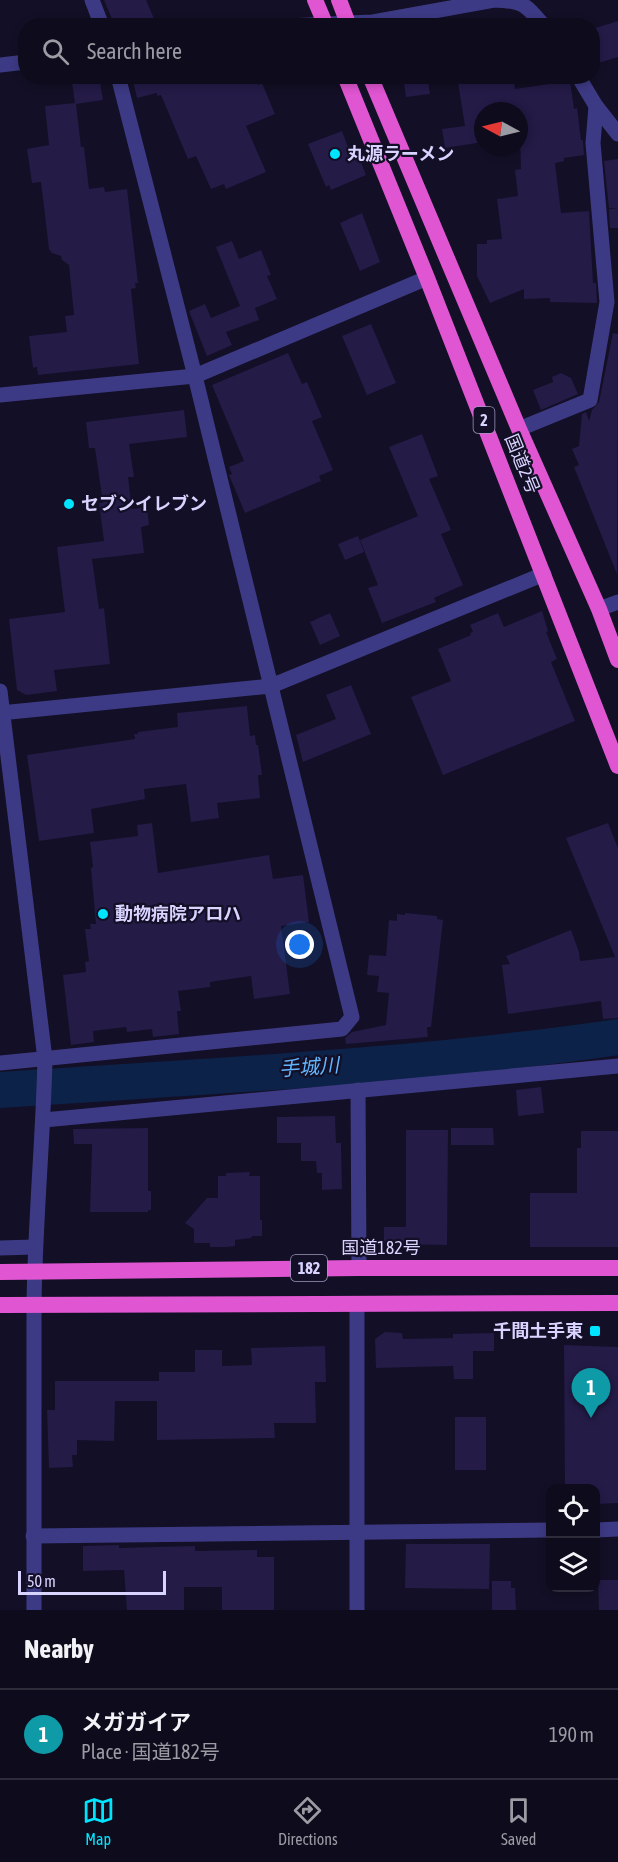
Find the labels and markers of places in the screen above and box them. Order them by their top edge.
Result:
place label: 丸源ラーメン [347,143,454,164]
marker: 丸源ラーメン [328,147,342,161]
place label: セブンイレブン [81,493,207,514]
marker: セブンイレブン [62,497,76,511]
place label: 動物病院アロハ [115,903,241,924]
marker: 動物病院アロハ [96,907,110,921]
place label: 千間土手東 [493,1320,583,1341]
marker: 千間土手東 [588,1324,602,1338]
pin: 1 [572,1368,610,1418]

